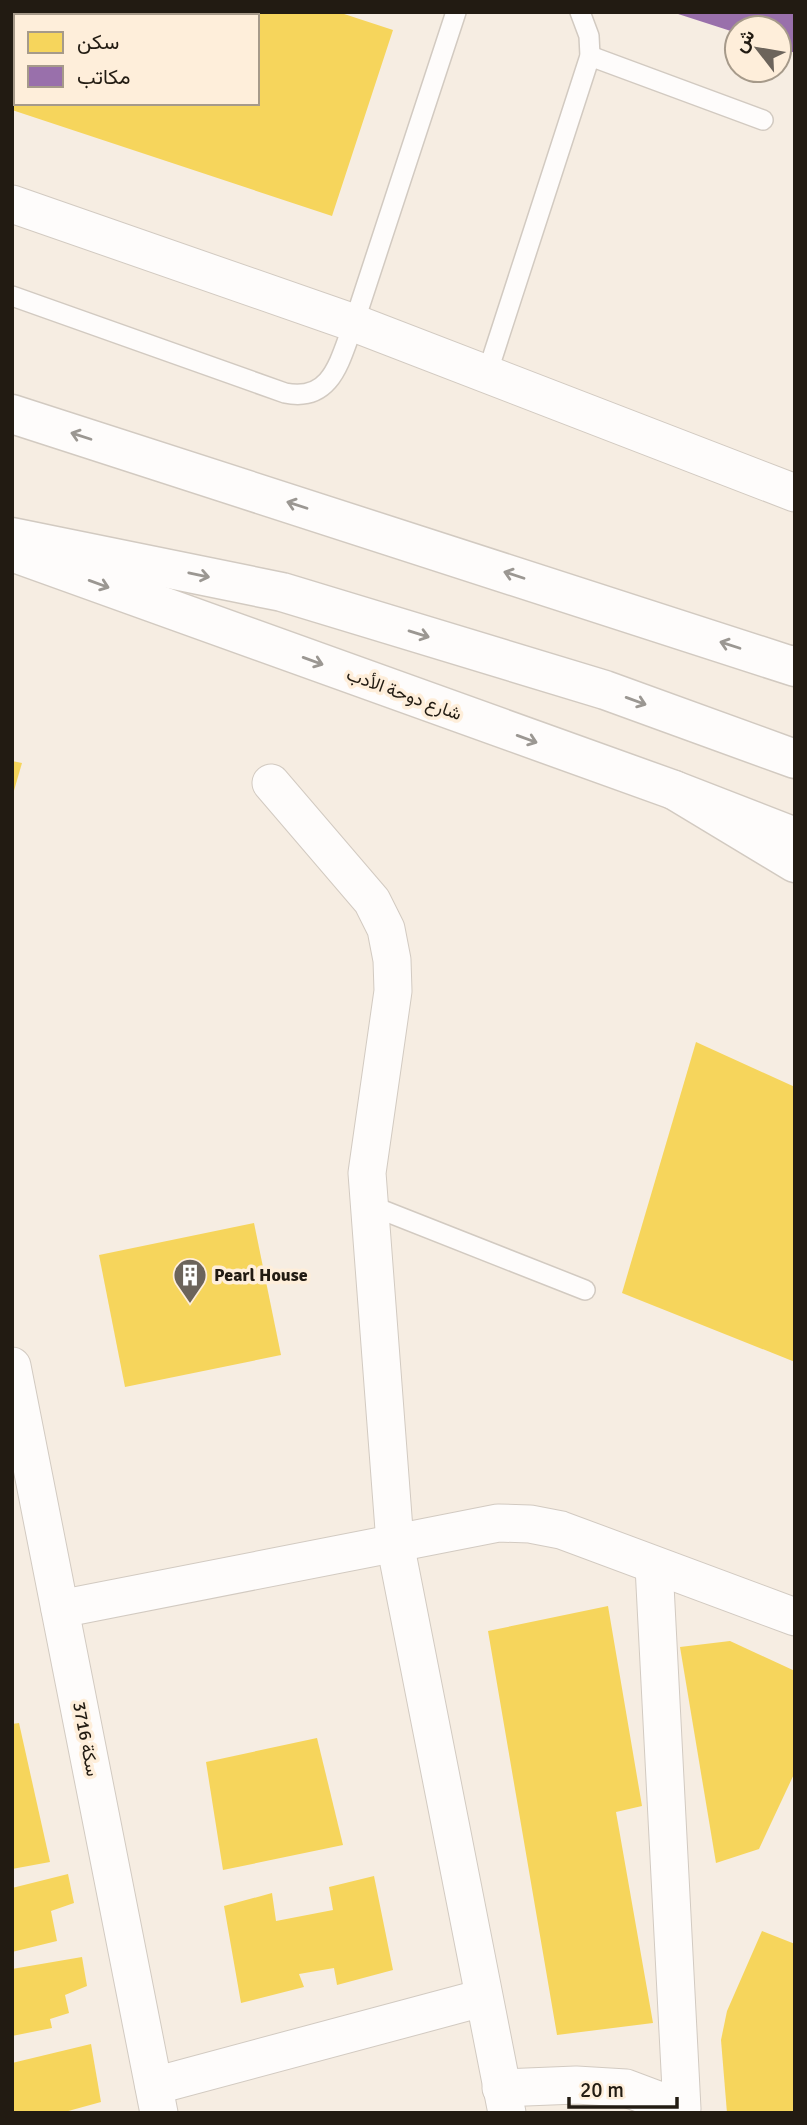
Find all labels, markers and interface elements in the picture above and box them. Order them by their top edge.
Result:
legend [14,14,259,105]
north arrow [723,14,793,84]
text: ش [728,25,761,57]
text: سكن [77,29,119,55]
text: مكاتب [77,64,130,90]
one-way arrow [70,428,92,441]
one-way arrow [287,497,309,510]
one-way arrow [503,568,525,580]
one-way arrow [187,569,210,583]
one-way arrow [88,579,110,591]
one-way arrow [407,628,429,641]
one-way arrow [719,638,741,651]
one-way arrow [302,656,324,668]
street label: شارع دوحة الأدب [343,663,465,726]
one-way arrow [624,696,646,709]
one-way arrow [516,734,538,747]
building icon: Pearl House [171,1256,209,1305]
place label: Pearl House [214,1264,308,1286]
street label: سكة 3716 [68,1700,104,1778]
scale bar [569,2066,678,2110]
text: 20 m [580,2077,624,2103]

